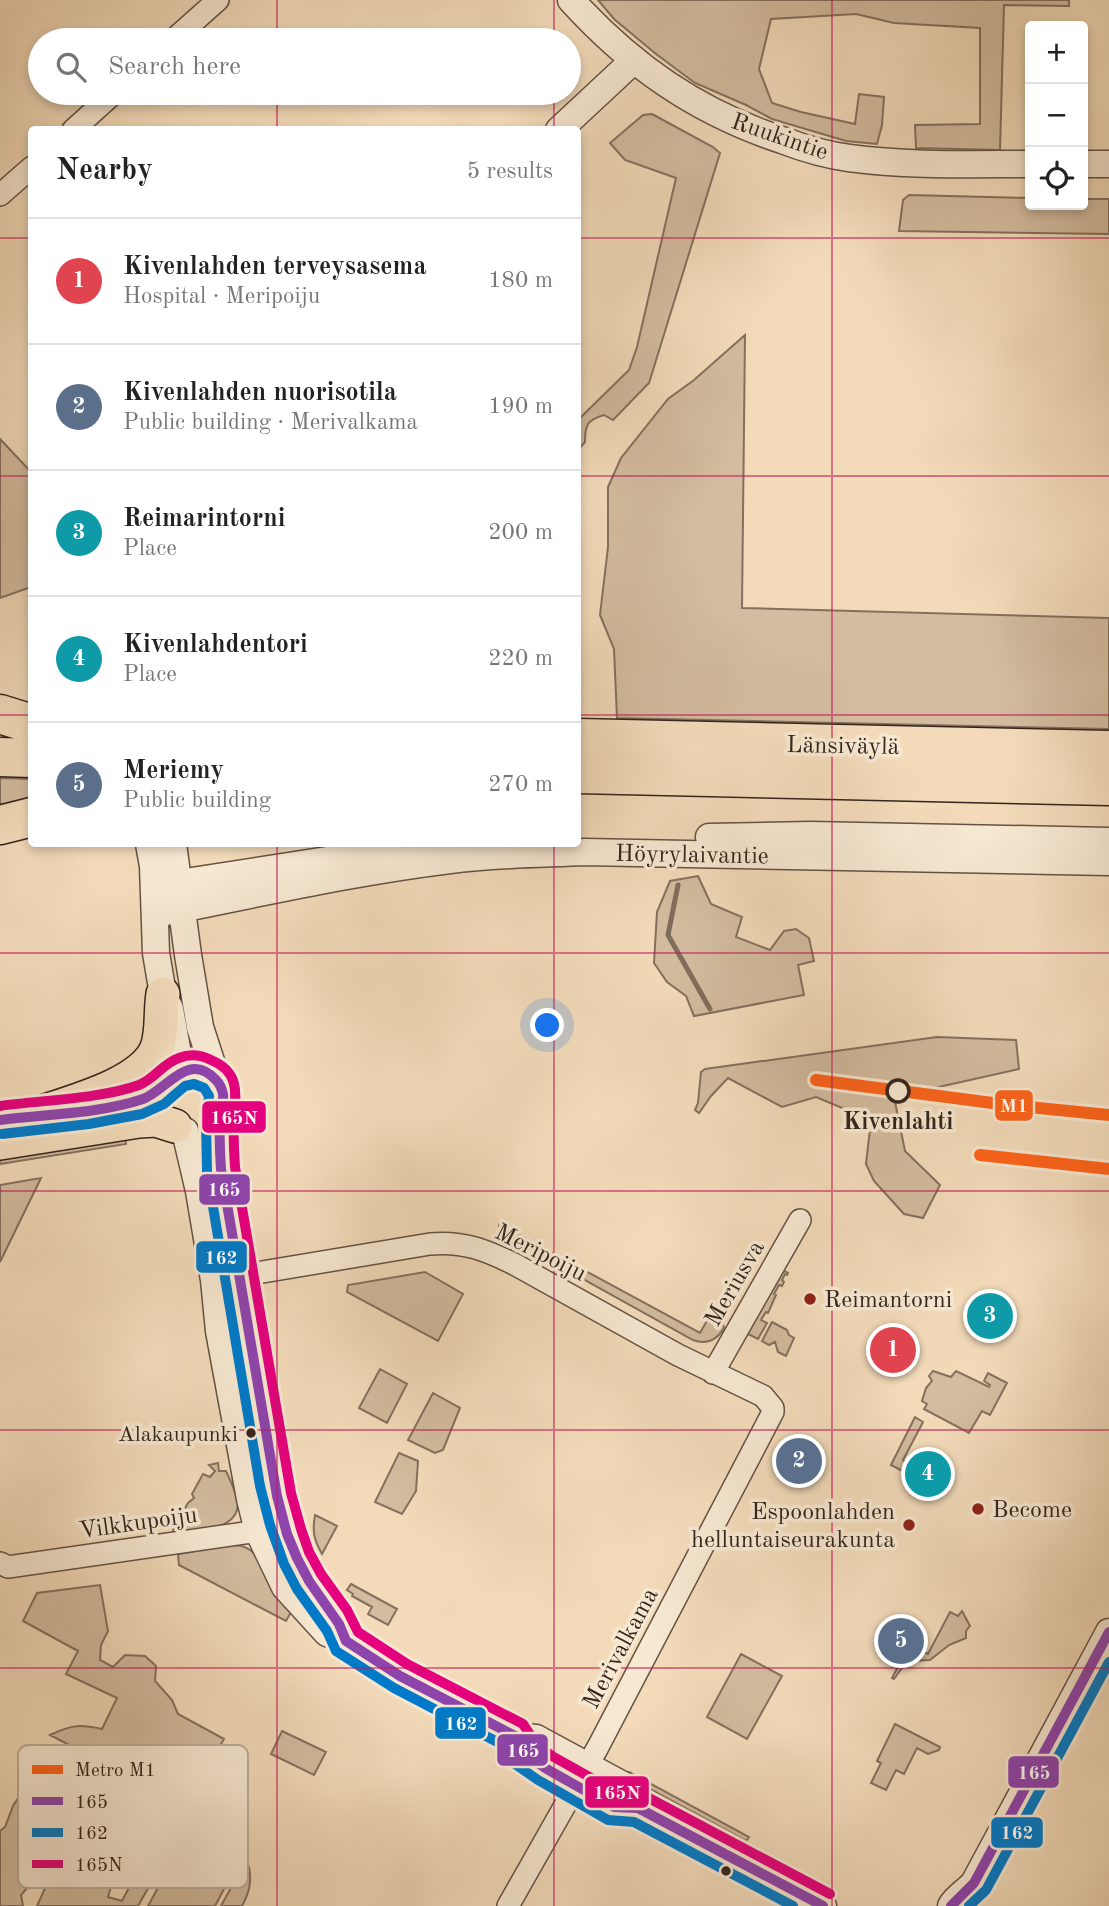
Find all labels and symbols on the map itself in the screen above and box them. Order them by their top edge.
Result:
street label: Ruukintie [728,110,831,166]
street label: Länsiväylä [786,734,900,760]
street label: Höyrylaivantie [615,843,769,869]
your location [530,1008,564,1042]
marker: Kivenlahti [886,1079,910,1103]
line badge: M1 [994,1089,1034,1122]
text: M1 [1000,1098,1028,1117]
line badge: 165N [201,1100,267,1134]
text: 165N [210,1110,258,1129]
place label: Kivenlahti [843,1111,953,1135]
line badge: 165 [198,1173,251,1206]
text: 165 [207,1182,241,1201]
street label: Meripoiju [491,1221,590,1287]
street label: Meriusva [702,1237,770,1331]
line badge: 162 [195,1240,248,1274]
text: 162 [204,1250,238,1269]
place label: Reimantorni [824,1289,952,1313]
pin: 3 [967,1290,1013,1342]
marker: Reimantorni [802,1291,818,1307]
pin: 1 [870,1324,916,1376]
place label: Alakaupunki [118,1424,238,1446]
marker: Alakaupunki [244,1426,258,1440]
pin: 2 [776,1435,822,1487]
pin: 4 [905,1448,951,1500]
place label: Become [992,1499,1072,1523]
place label: Espoonlahden helluntaiseurakunta [691,1501,895,1553]
marker: Become [970,1501,986,1517]
street label: Vilkkupoiju [77,1504,199,1544]
marker: Espoonlahden helluntaiseurakunta [901,1517,917,1533]
street label: Merivalkama [580,1584,664,1713]
pin: 5 [878,1615,924,1667]
line badge: 162 [434,1706,487,1740]
text: 162 [444,1716,478,1735]
line badge: 165 [496,1733,549,1767]
text: 165 [506,1743,540,1762]
legend [18,1745,248,1888]
line badge: 165 [1007,1755,1060,1789]
text: Metro M1 [75,1762,156,1781]
text: 165 [1017,1765,1051,1784]
line badge: 165N [584,1775,650,1809]
text: 165N [593,1785,641,1804]
text: 165 [75,1794,108,1813]
line badge: 162 [990,1816,1044,1849]
text: 162 [75,1825,108,1844]
text: 162 [1000,1825,1034,1844]
text: 165N [75,1857,123,1876]
unlabelled marker [719,1864,733,1878]

